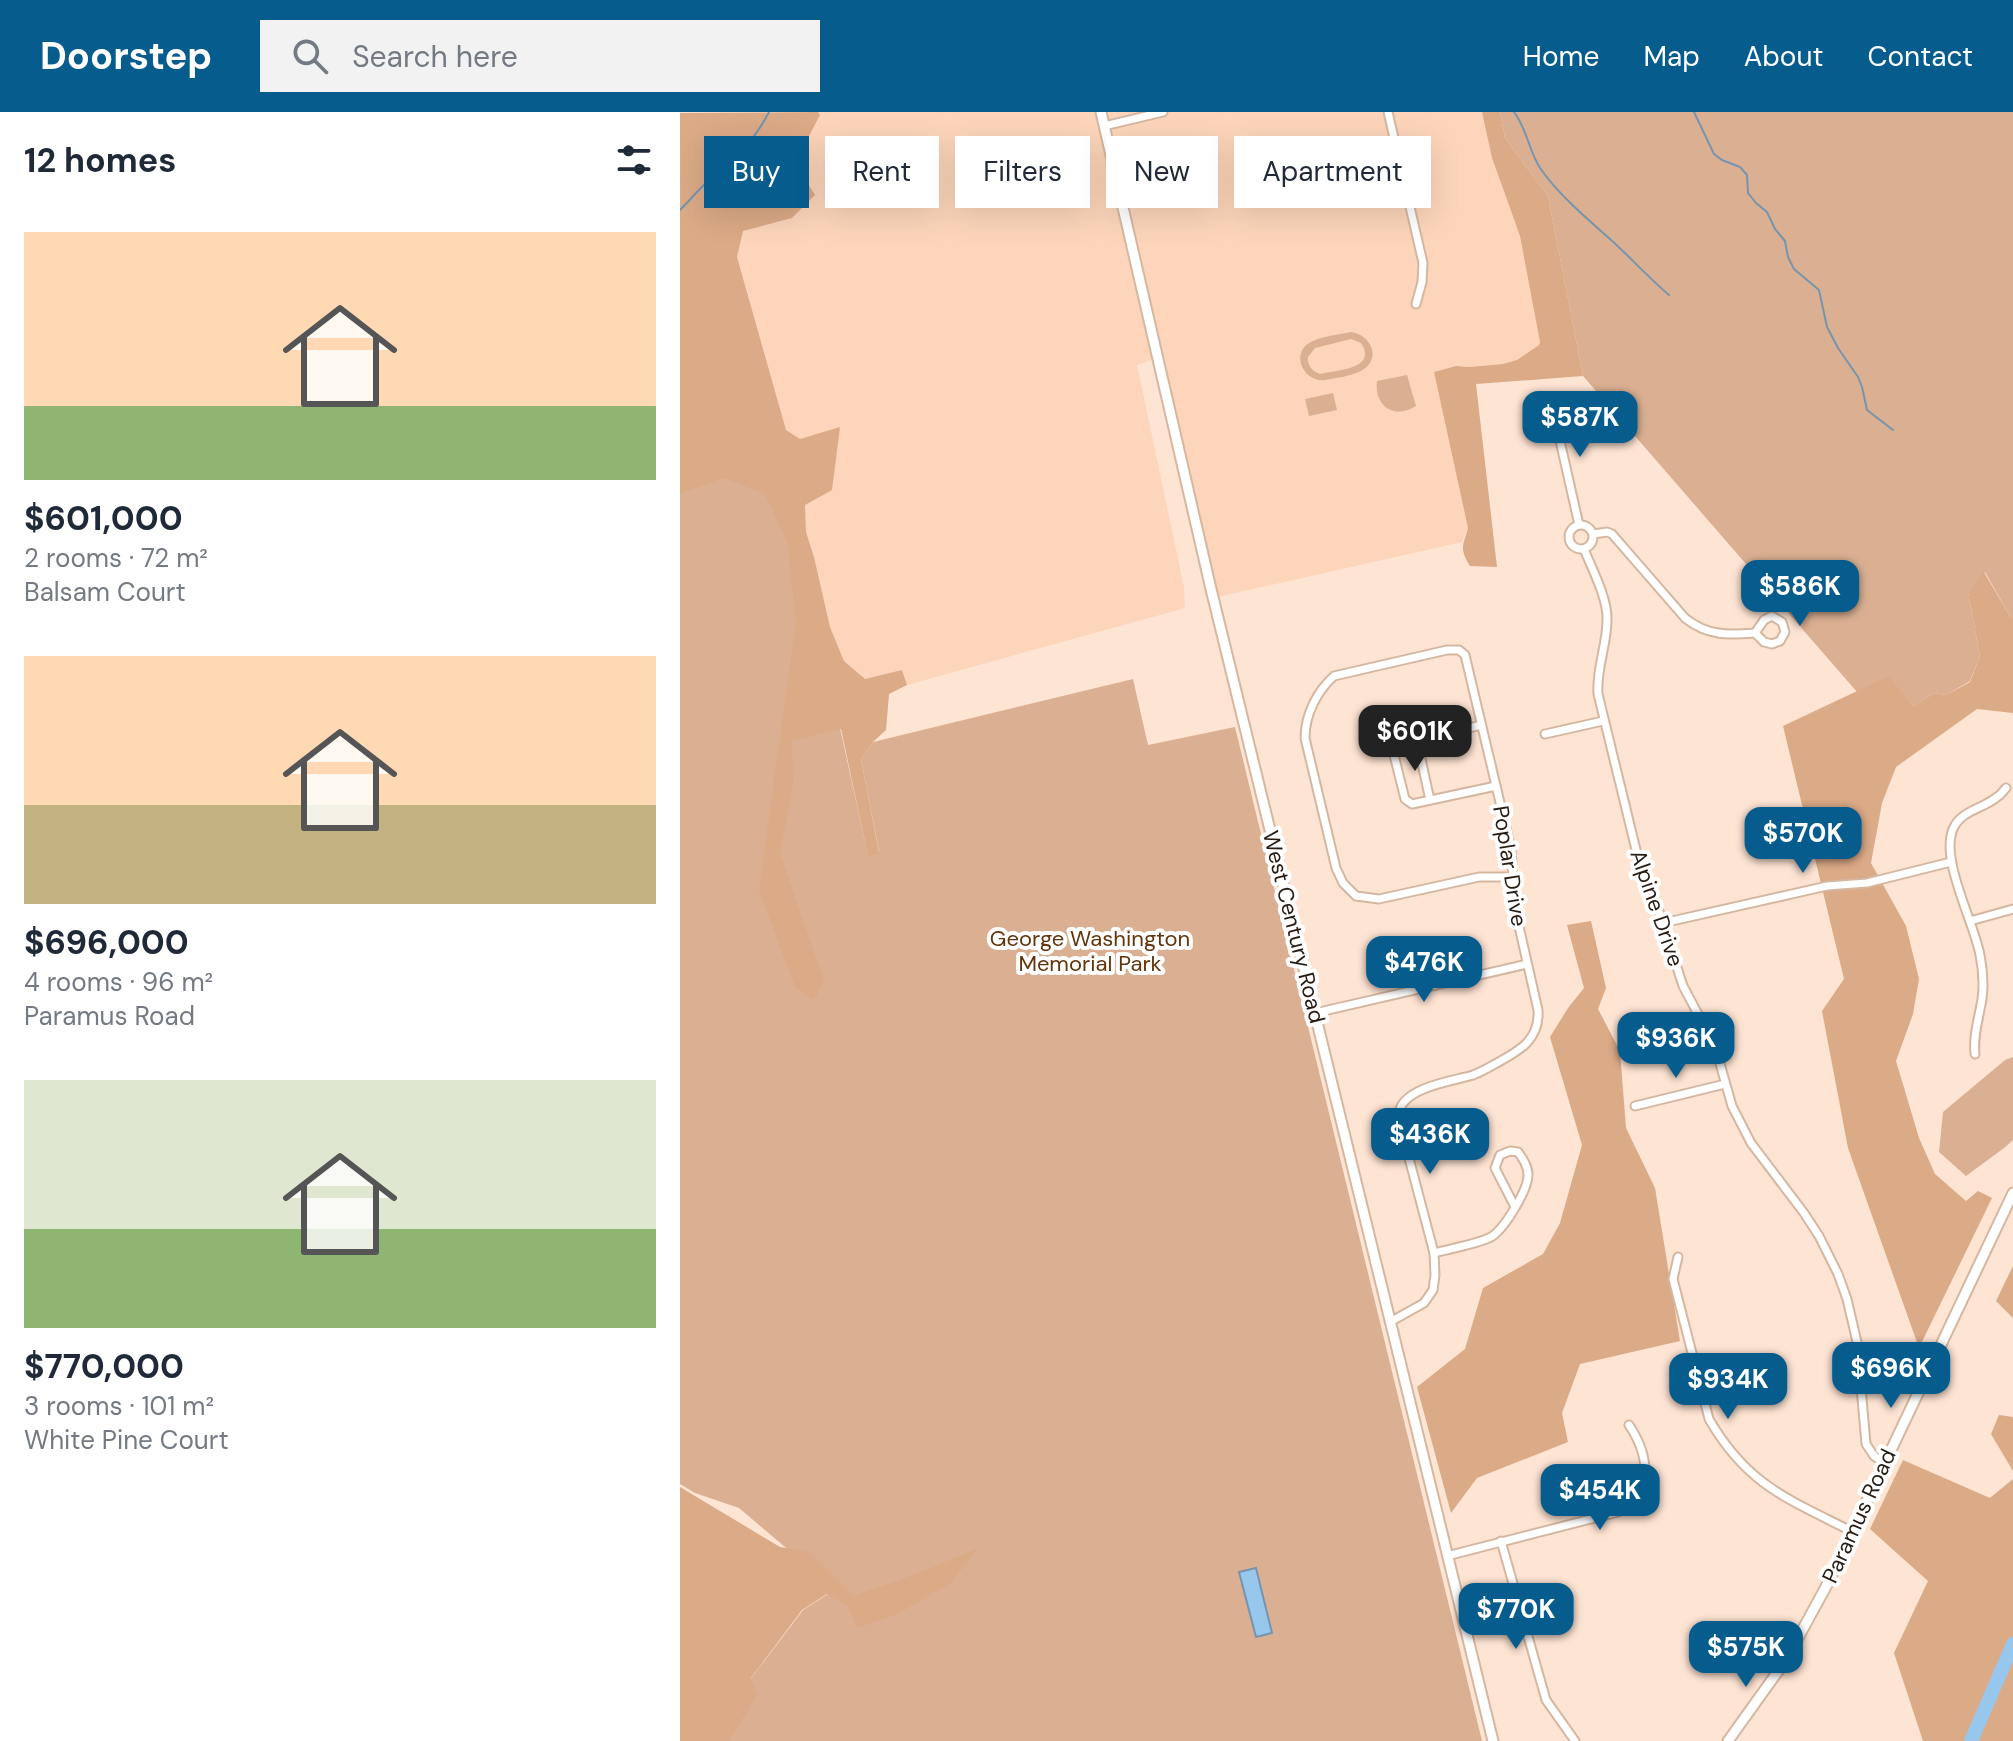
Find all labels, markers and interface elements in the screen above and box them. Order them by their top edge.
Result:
search box [260,20,820,92]
text: Doorstep [40,31,212,81]
icon: search [288,34,332,78]
text: Search here [352,37,518,76]
text: Home [1523,38,1599,75]
text: Map [1643,38,1700,75]
text: About [1744,38,1823,75]
text: Contact [1867,38,1973,75]
chip: Buy [704,136,809,208]
chip: Rent [825,136,939,208]
chip: Filters [955,136,1090,208]
chip: New [1106,136,1218,208]
chip: Apartment [1234,136,1431,208]
text: 12 homes [24,138,176,183]
icon: filters [612,138,656,182]
icon: home [268,284,412,428]
pin: $587K [1524,391,1636,459]
text: $587K [1541,400,1620,434]
text: $601,000 [24,496,183,541]
text: 2 rooms · 72 m² [24,541,208,575]
pin: $586K [1744,560,1856,628]
text: $586K [1759,569,1841,603]
text: Balsam Court [24,575,186,609]
pin: $601K [1359,705,1471,773]
icon: home [268,708,412,852]
text: $601K [1377,714,1453,748]
street label: Poplar Drive [1486,804,1534,928]
pin: $570K [1747,807,1859,875]
text: $570K [1763,816,1843,850]
street label: West Century Road [1256,828,1332,1026]
street label: Alpine Drive [1623,846,1691,970]
text: $696,000 [24,920,189,965]
park label: George Washington Memorial Park [990,924,1190,978]
pin: $476K [1368,936,1480,1004]
text: $476K [1384,945,1464,979]
text: 4 rooms · 96 m² [24,965,213,999]
text: Paramus Road [24,999,195,1033]
pin: $936K [1620,1012,1732,1080]
text: $936K [1635,1021,1717,1055]
pin: $436K [1374,1108,1486,1176]
text: $436K [1389,1117,1471,1151]
icon: home [268,1132,412,1276]
pin: $696K [1835,1342,1947,1410]
text: $770,000 [24,1344,184,1389]
text: $696K [1850,1351,1932,1385]
pin: $934K [1672,1353,1784,1421]
text: $934K [1687,1362,1769,1396]
text: 3 rooms · 101 m² [24,1389,214,1423]
text: White Pine Court [24,1423,229,1457]
street label: Paramus Road [1815,1444,1903,1588]
pin: $454K [1544,1464,1656,1532]
text: $454K [1559,1473,1641,1507]
pin: $770K [1460,1583,1572,1651]
text: $770K [1477,1592,1555,1626]
pin: $575K [1690,1621,1802,1689]
text: $575K [1707,1630,1785,1664]

